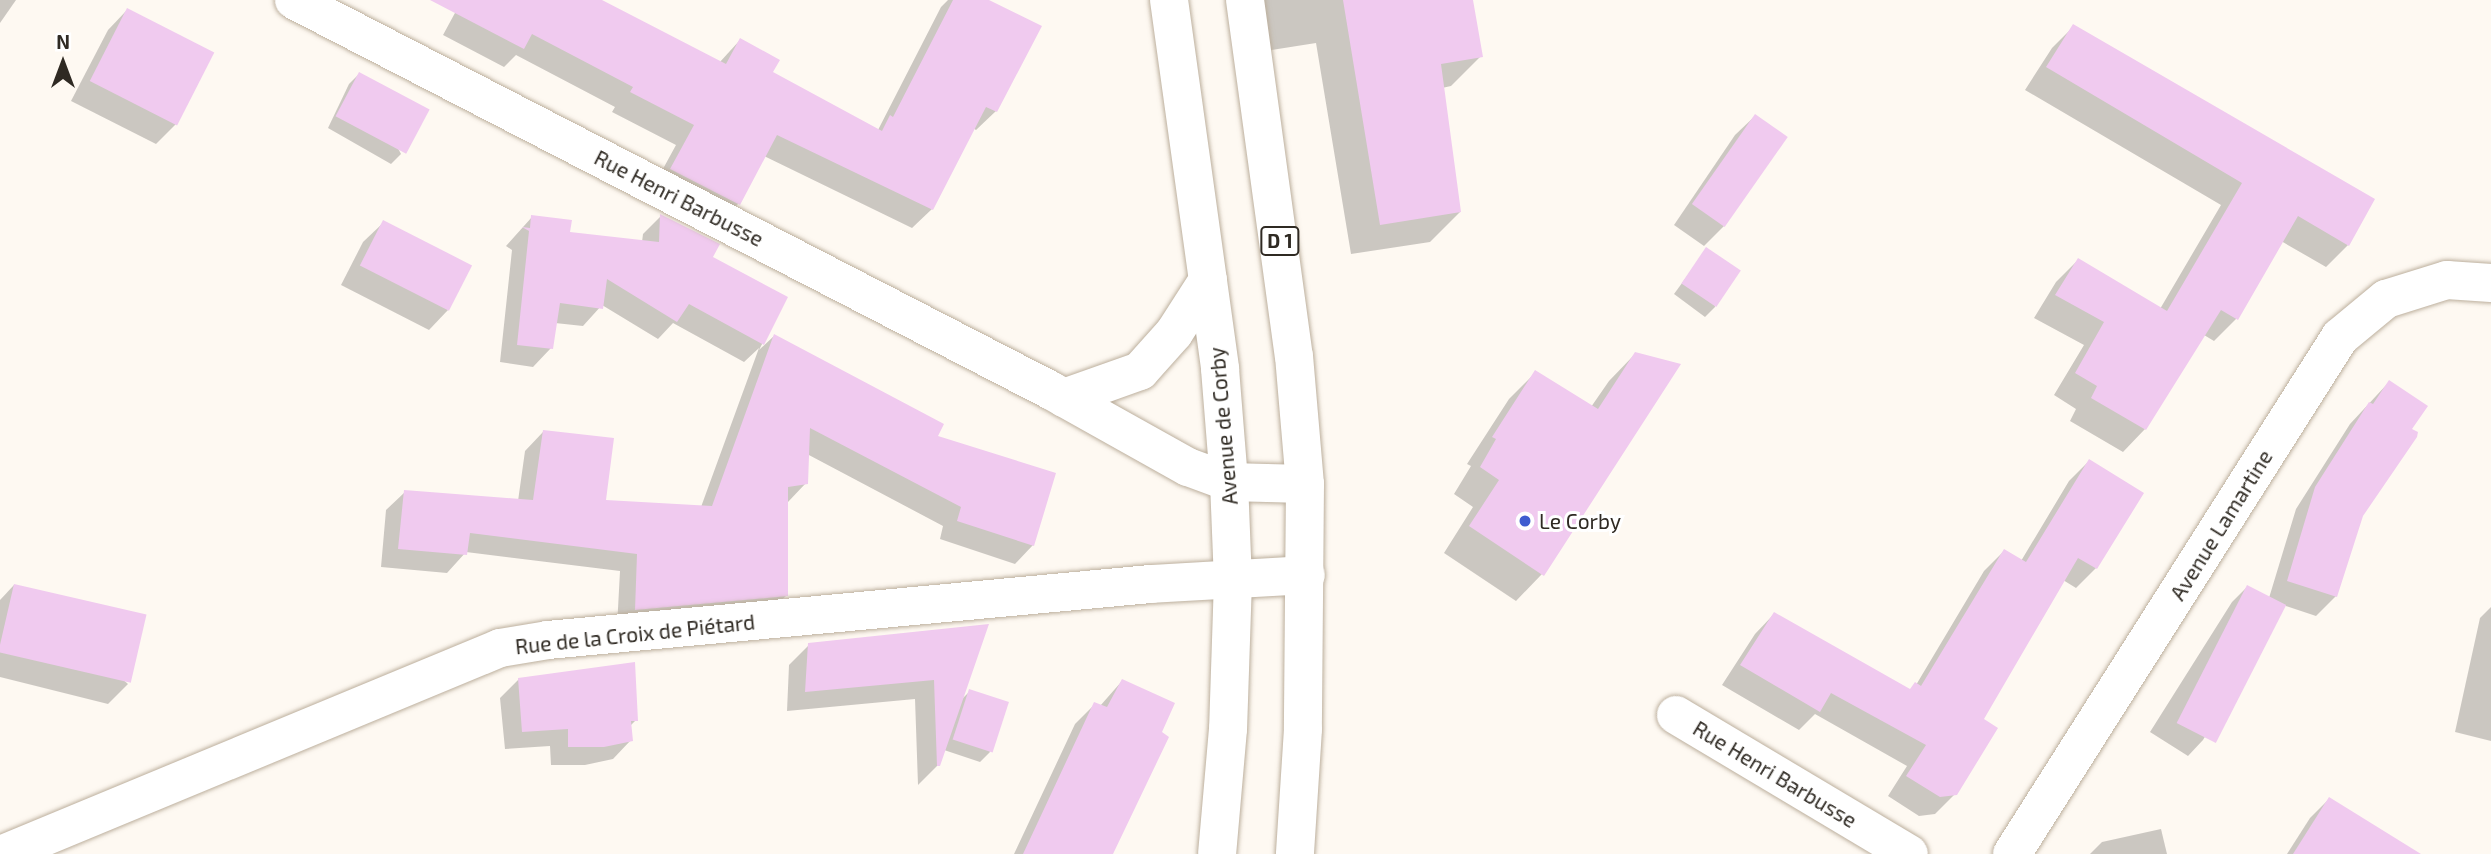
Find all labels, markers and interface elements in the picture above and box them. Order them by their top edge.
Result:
north arrow [28,28,98,98]
text: N [56,30,70,53]
street label: Rue Henri Barbusse [590,144,768,252]
road number: D 1 [1259,226,1301,256]
street label: Avenue de Corby [1204,346,1242,506]
street label: Avenue Lamartine [2165,445,2277,605]
place label: Le Corby [1539,508,1621,534]
marker: Le Corby [1517,513,1533,529]
street label: Rue de la Croix de Piétard [514,609,756,659]
street label: Rue Henri Barbusse [1689,715,1861,833]

